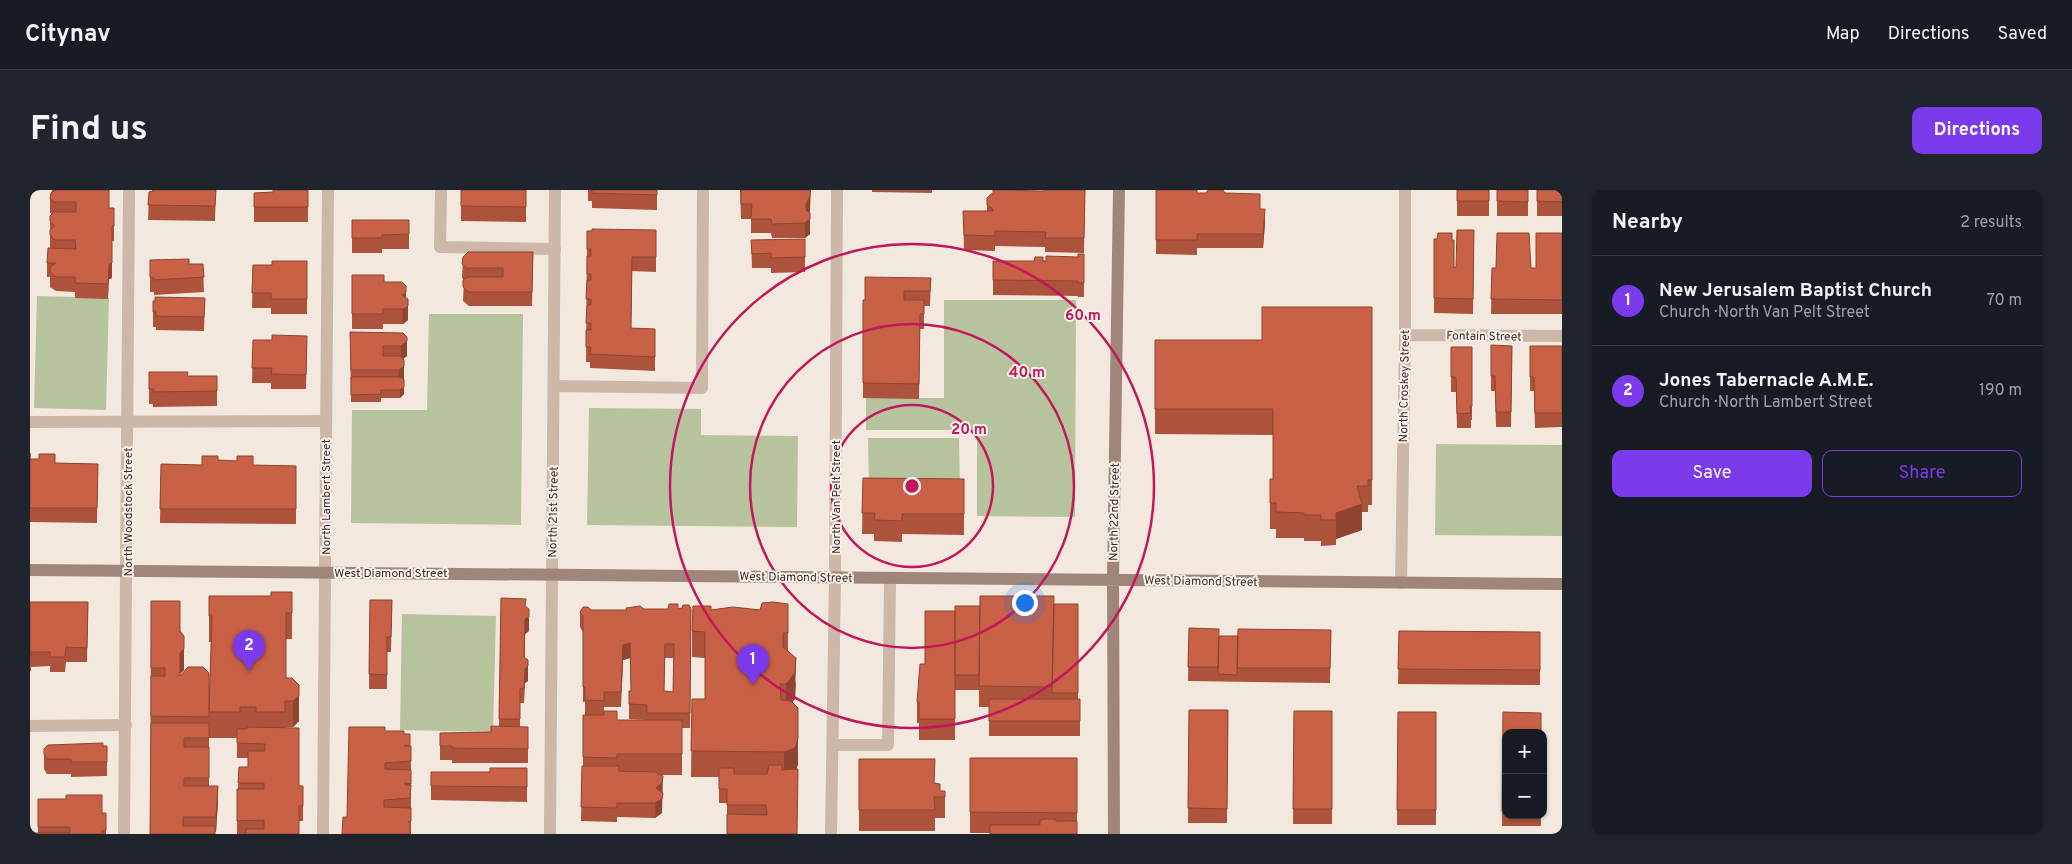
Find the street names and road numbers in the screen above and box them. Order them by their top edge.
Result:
street label: Fontain Street [1446,328,1522,346]
street label: North Croskey Street [1396,330,1414,442]
street label: North Lambert Street [319,439,335,555]
street label: North Van Pelt Street [829,440,845,554]
street label: North Woodstock Street [121,447,137,577]
street label: North 22nd Street [1106,463,1124,561]
street label: North 21st Street [545,466,563,558]
street label: West Diamond Street [334,566,448,582]
street label: West Diamond Street [739,569,853,587]
street label: West Diamond Street [1144,573,1258,591]

